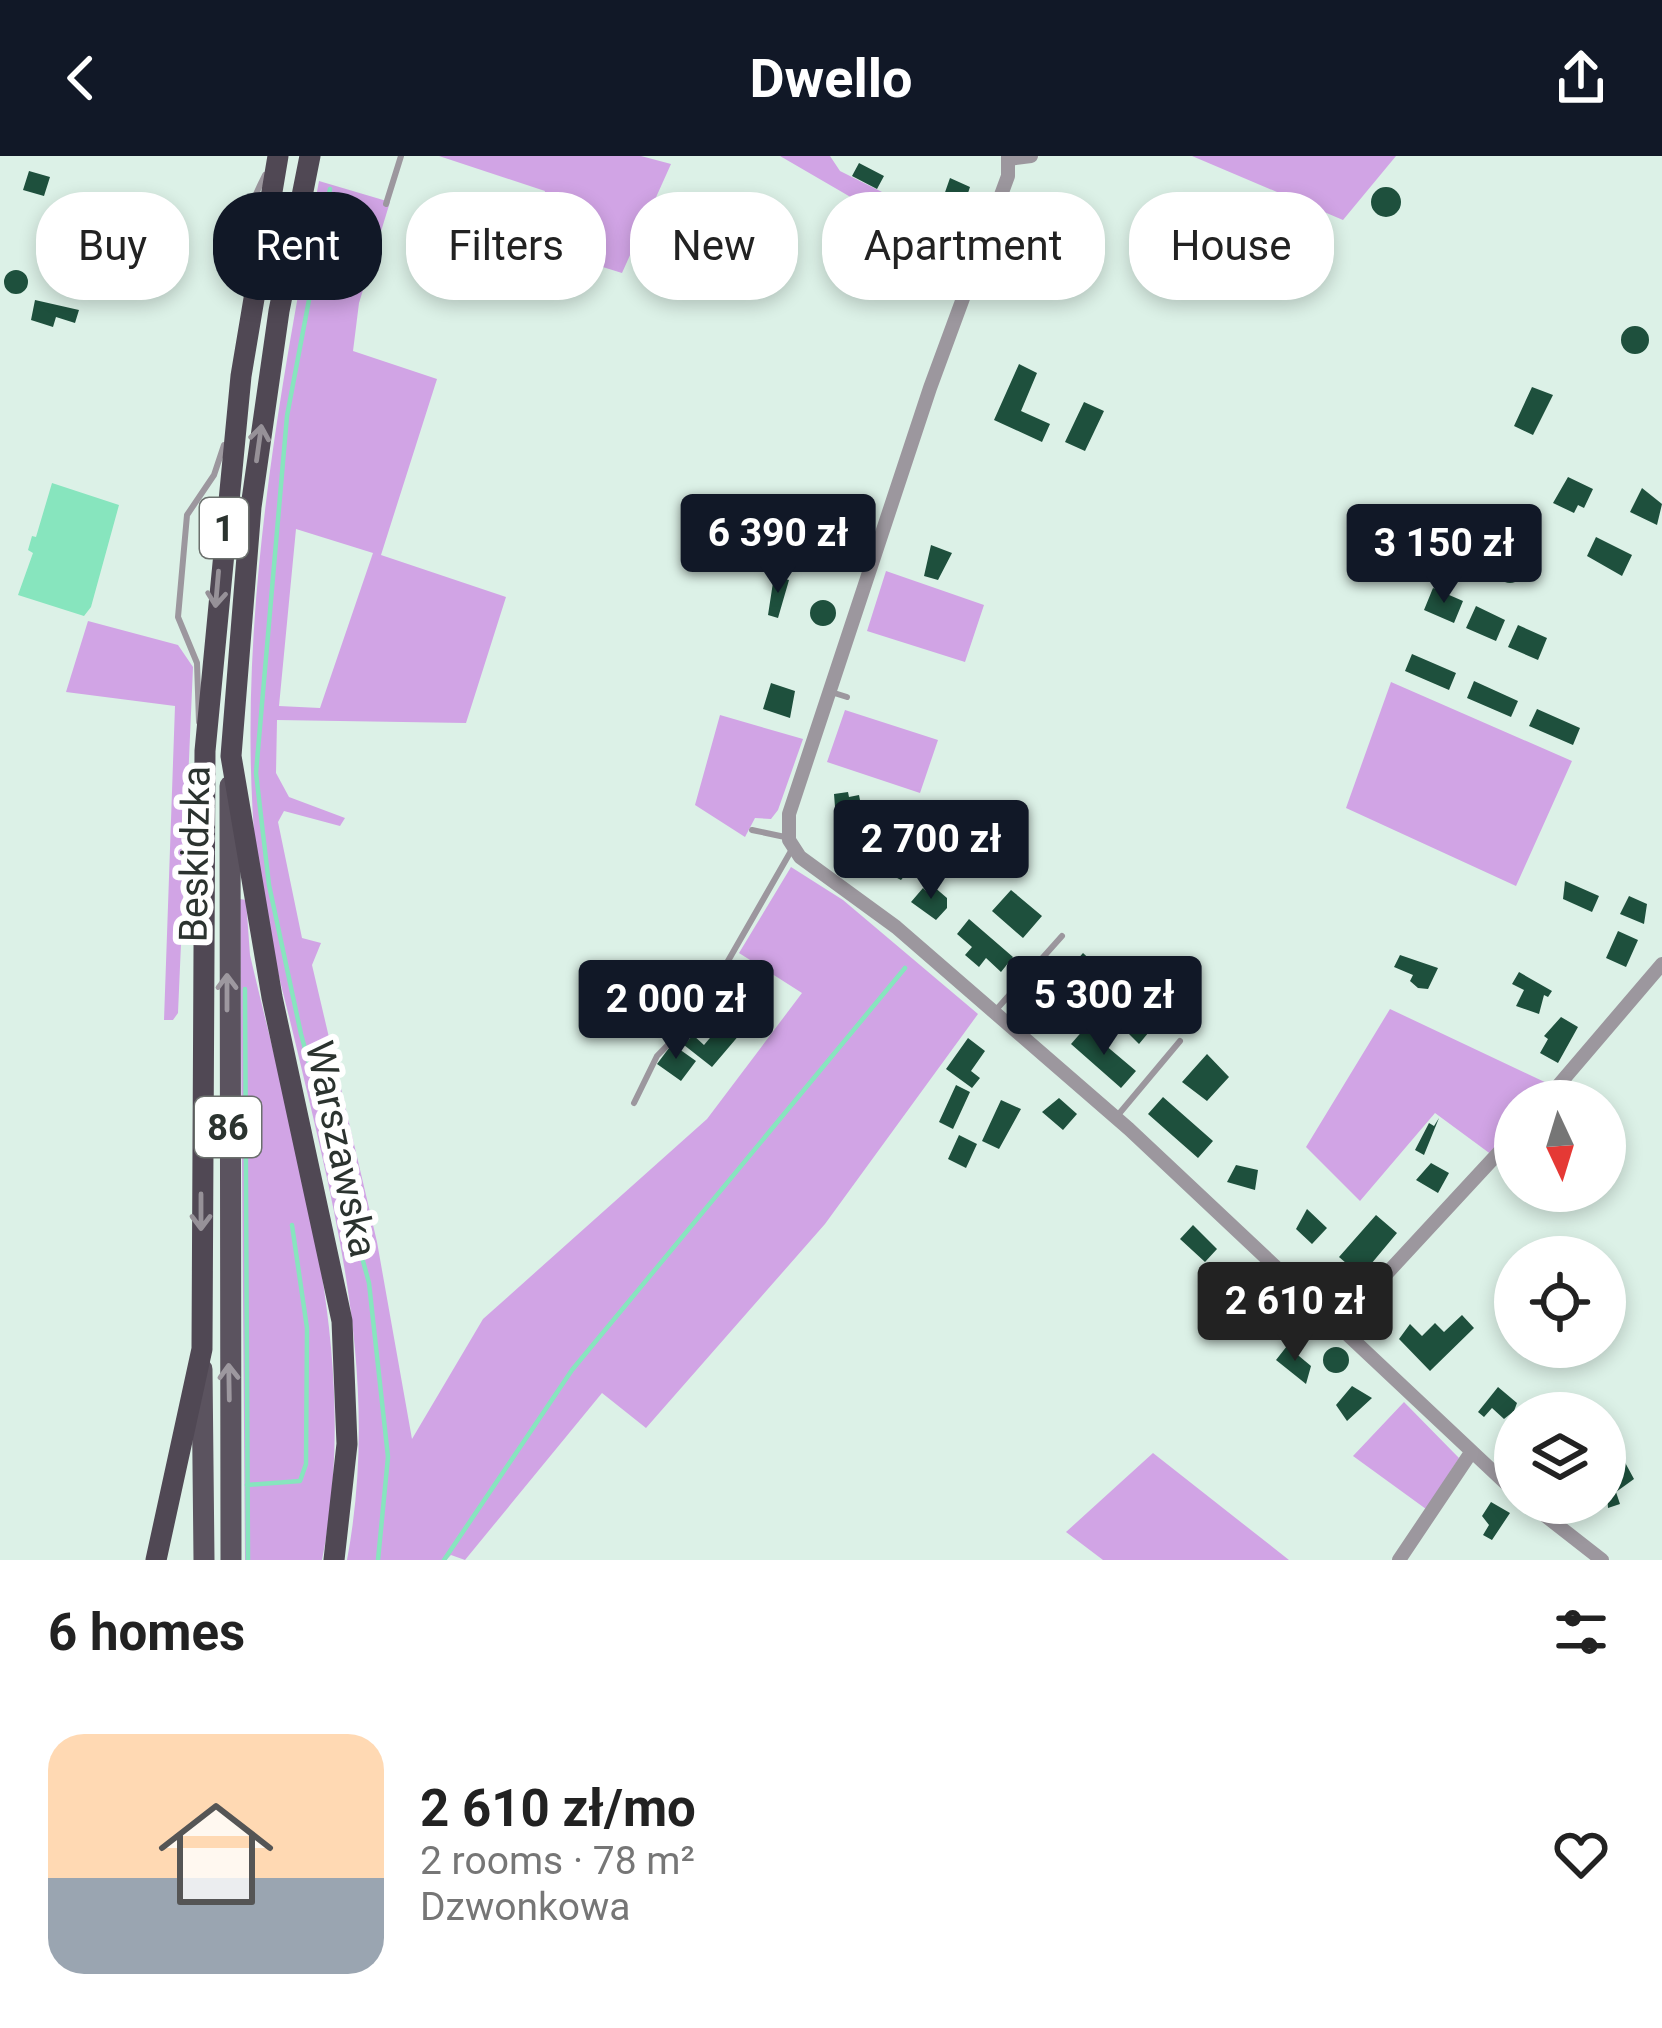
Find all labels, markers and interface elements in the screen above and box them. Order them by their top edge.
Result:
icon: back [48,45,114,111]
icon: share [1548,45,1614,111]
text: Dwello [750,47,912,110]
chip: Buy [36,192,189,300]
chip: Rent [213,192,382,300]
chip: Filters [406,192,606,300]
chip: New [630,192,798,300]
chip: Apartment [822,192,1105,300]
chip: House [1129,192,1334,300]
one-way arrow [248,424,271,463]
pin: 6 390 zł [654,494,902,596]
road number: 1 [200,498,248,558]
pin: 3 150 zł [1320,504,1568,606]
text: 6 390 zł [708,510,848,556]
text: 3 150 zł [1374,520,1514,566]
one-way arrow [205,569,228,608]
street label: Beskidzka [170,765,220,943]
pin: 2 700 zł [807,800,1055,902]
text: 2 700 zł [861,816,1001,862]
pin: 5 300 zł [980,956,1228,1058]
pin: 2 000 zł [552,960,800,1062]
text: 5 300 zł [1034,972,1174,1018]
one-way arrow [216,973,238,1012]
text: 2 000 zł [606,976,746,1022]
street label: Warszawska [296,1037,386,1261]
north arrow [1494,1080,1626,1212]
map controls [1494,1080,1626,1524]
road number: 86 [195,1097,261,1157]
one-way arrow [190,1192,212,1231]
button: locate [1494,1236,1626,1368]
pin: 2 610 zł [1171,1262,1419,1364]
text: 2 610 zł [1225,1278,1365,1324]
one-way arrow [218,1363,241,1402]
button: layers [1494,1392,1626,1524]
icon: filters [1548,1599,1614,1665]
text: 6 homes [48,1603,245,1662]
text: 2 610 zł/mo [420,1779,696,1838]
icon: home [144,1782,288,1926]
icon: heart [1548,1821,1614,1887]
text: 2 rooms · 78 m² [420,1838,695,1884]
text: Dzwonkowa [420,1884,631,1930]

